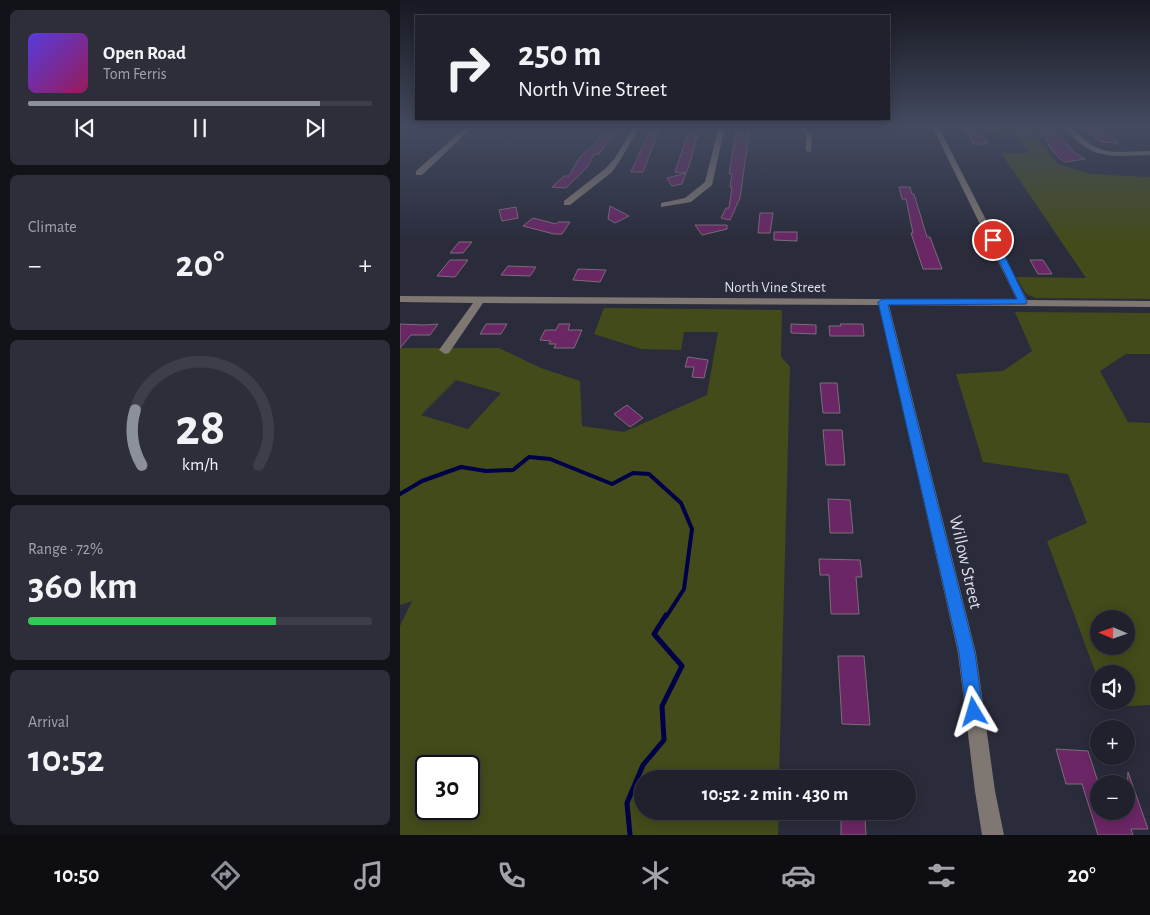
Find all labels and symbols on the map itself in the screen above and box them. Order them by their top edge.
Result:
pin [972,219,1014,261]
street label: North Vine Street [724,280,826,295]
street label: Willow Street [946,514,985,611]
north arrow [1090,610,1135,655]
position arrow [947,685,999,737]
speed limit sign: 30 [415,755,480,820]

